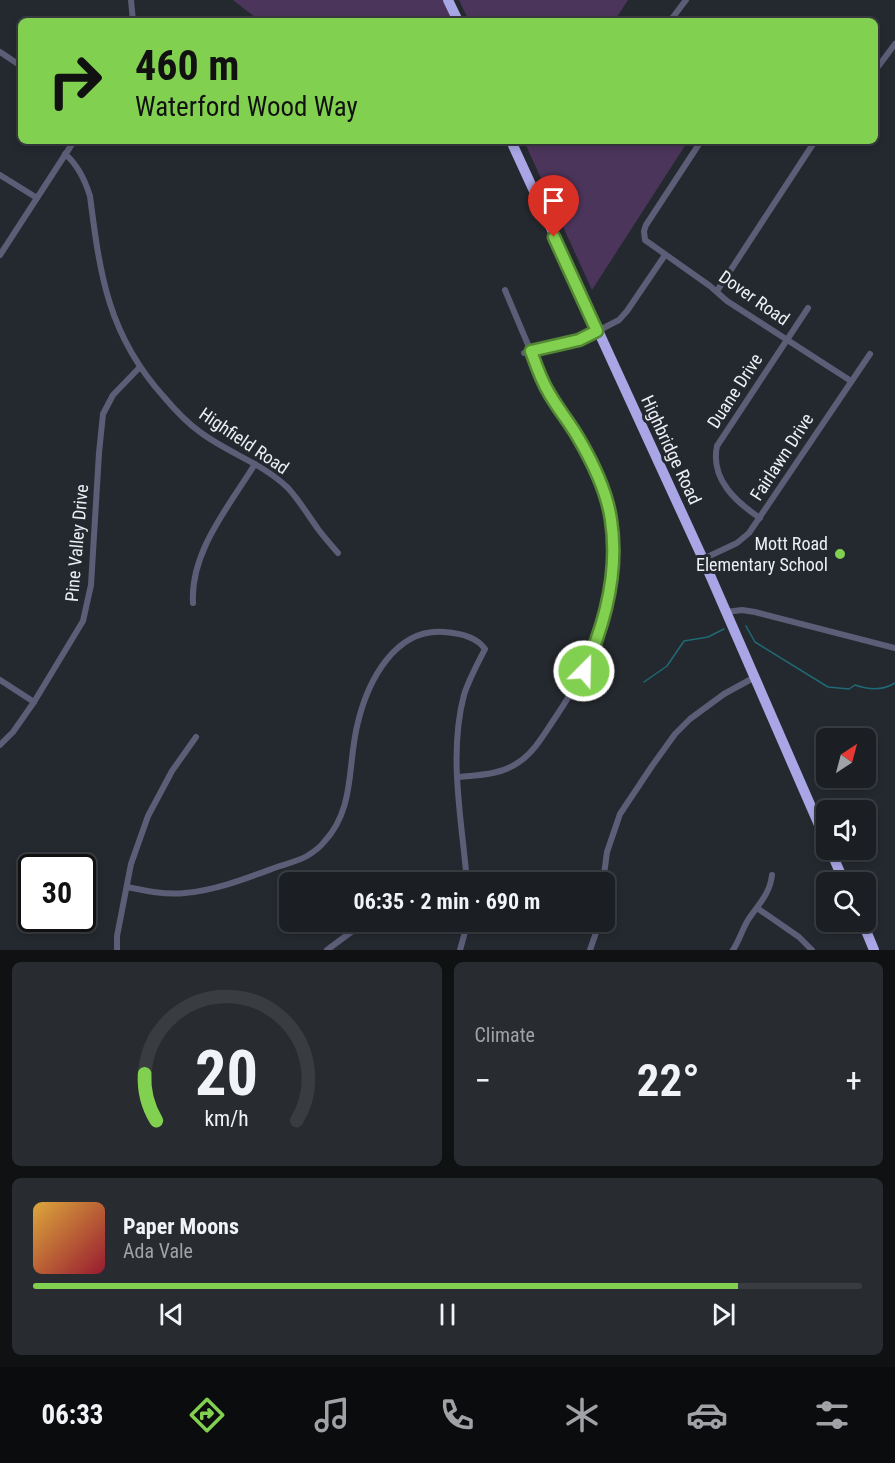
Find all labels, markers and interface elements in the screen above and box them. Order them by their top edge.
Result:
text: 460 m [135,41,240,90]
icon: right [36,42,114,120]
text: Waterford Wood Way [135,91,358,123]
pin [528,175,579,237]
icon: arrive [537,184,570,217]
street label: Dover Road [715,266,793,329]
street label: Duane Drive [703,349,766,432]
street label: Highbridge Road [637,392,706,508]
street label: Highfield Road [196,403,293,478]
street label: Fairlawn Drive [746,409,818,504]
street label: Pine Valley Drive [61,483,92,603]
place label: Mott Road Elementary School [696,533,828,575]
marker: Mott Road Elementary School [833,547,847,561]
position arrow [552,639,616,703]
north arrow [816,728,876,788]
map controls [816,728,876,932]
button: sound [816,800,876,860]
speed limit sign: 30 [18,854,96,932]
button: search [816,872,876,932]
text: 06:35 · 2 min · 690 m [354,889,540,914]
text: Climate [475,1023,535,1047]
text: 20 [195,1037,258,1110]
text: 22° [637,1054,700,1107]
text: − [475,1061,491,1100]
text: + [846,1061,862,1100]
text: km/h [205,1106,249,1131]
text: Paper Moons [123,1214,239,1239]
text: Ada Vale [123,1239,193,1263]
icon: previous [155,1298,188,1331]
icon: pause [431,1298,464,1331]
icon: next [707,1298,740,1331]
icon: directions [186,1394,228,1436]
icon: music [311,1394,353,1436]
icon: phone [436,1394,478,1436]
icon: climate [561,1394,603,1436]
icon: car [686,1394,728,1436]
icon: filters [811,1394,853,1436]
text: 06:33 [42,1399,103,1431]

